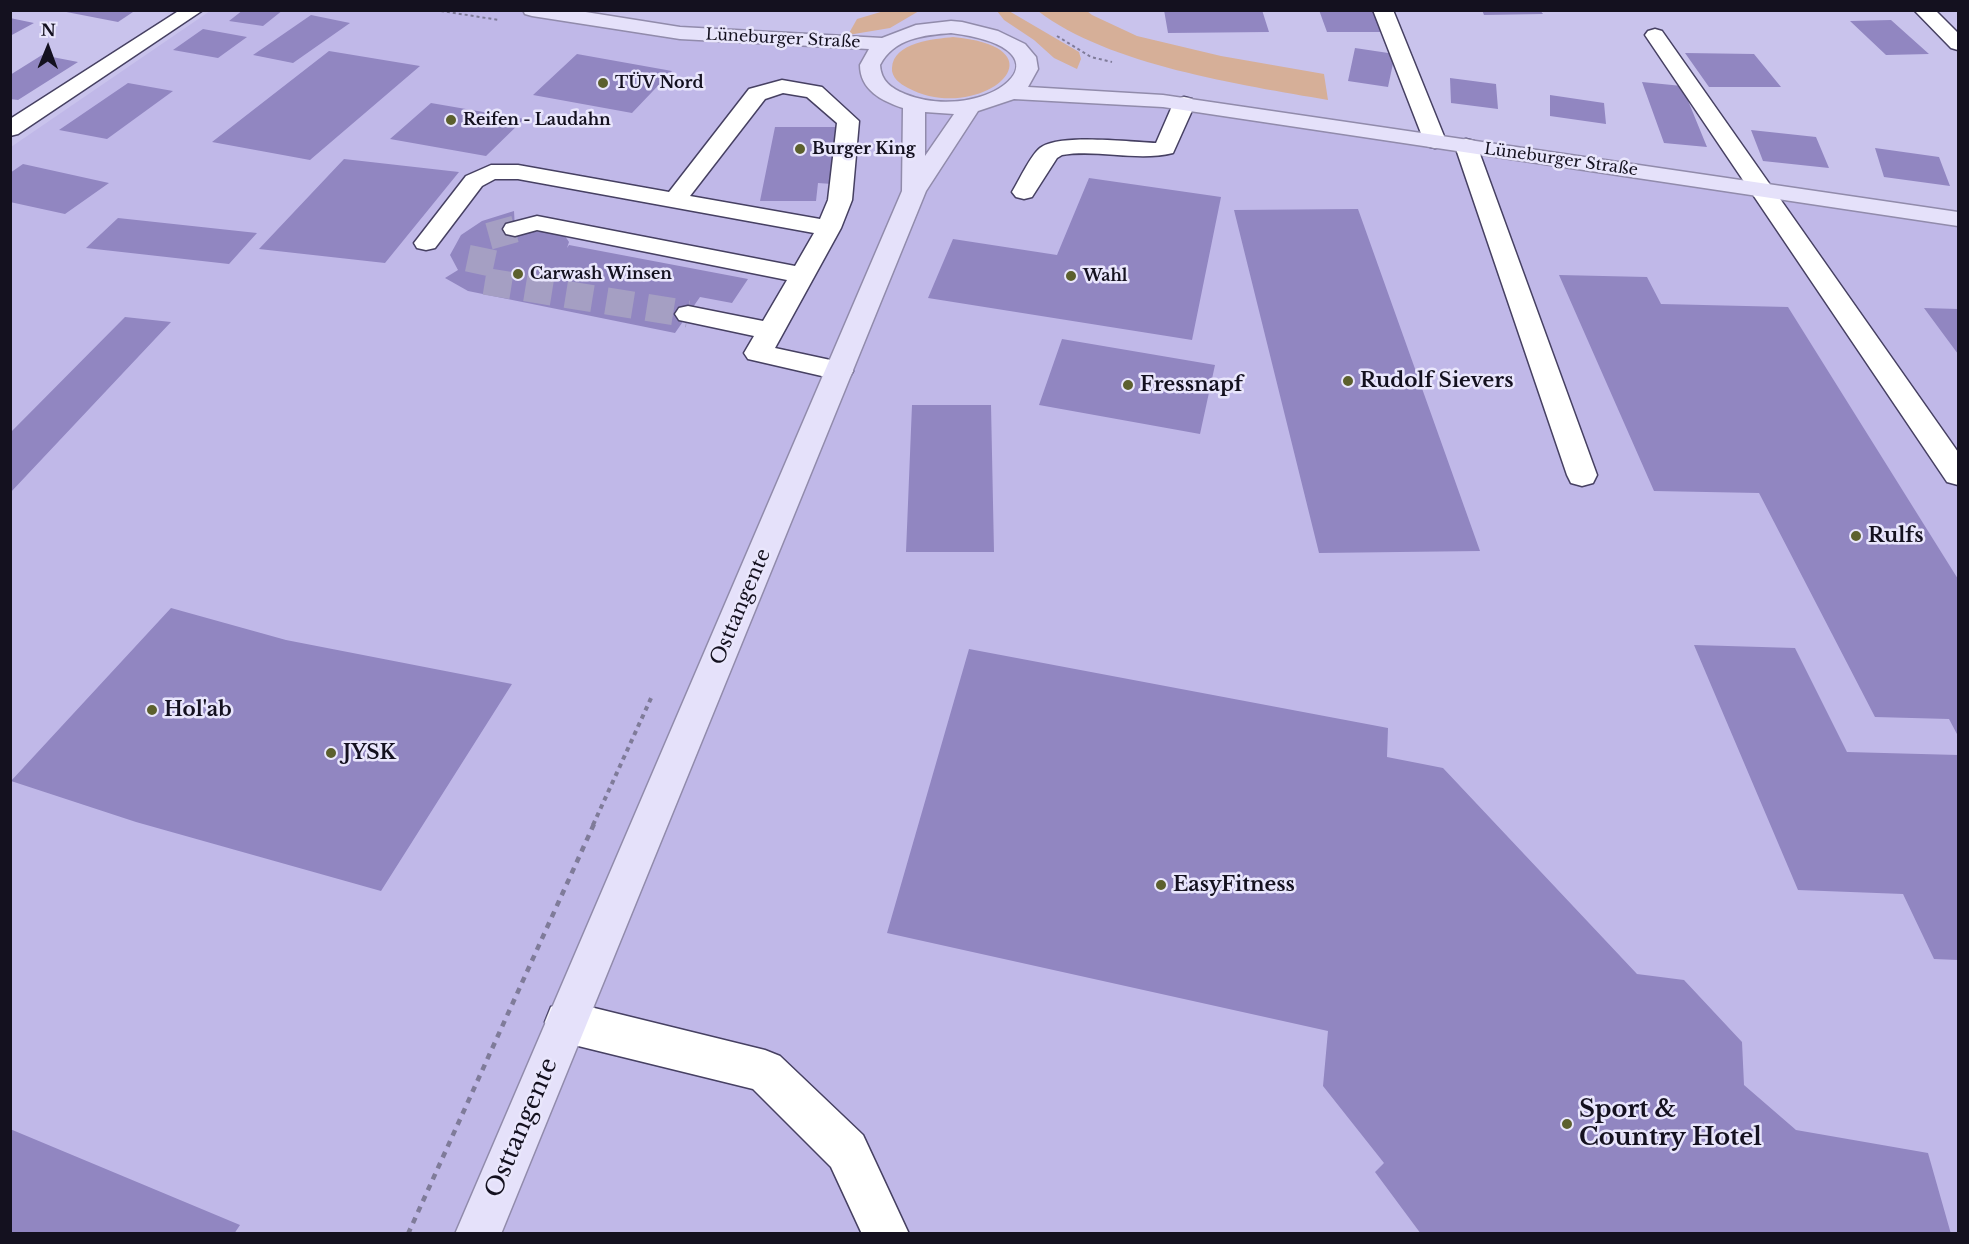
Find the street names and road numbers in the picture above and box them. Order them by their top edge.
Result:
street label: Lüneburger Straße [705,25,861,53]
street label: Lüneburger Straße [1483,140,1639,180]
street label: Osttangente [706,545,776,669]
street label: Osttangente [480,1054,564,1202]

